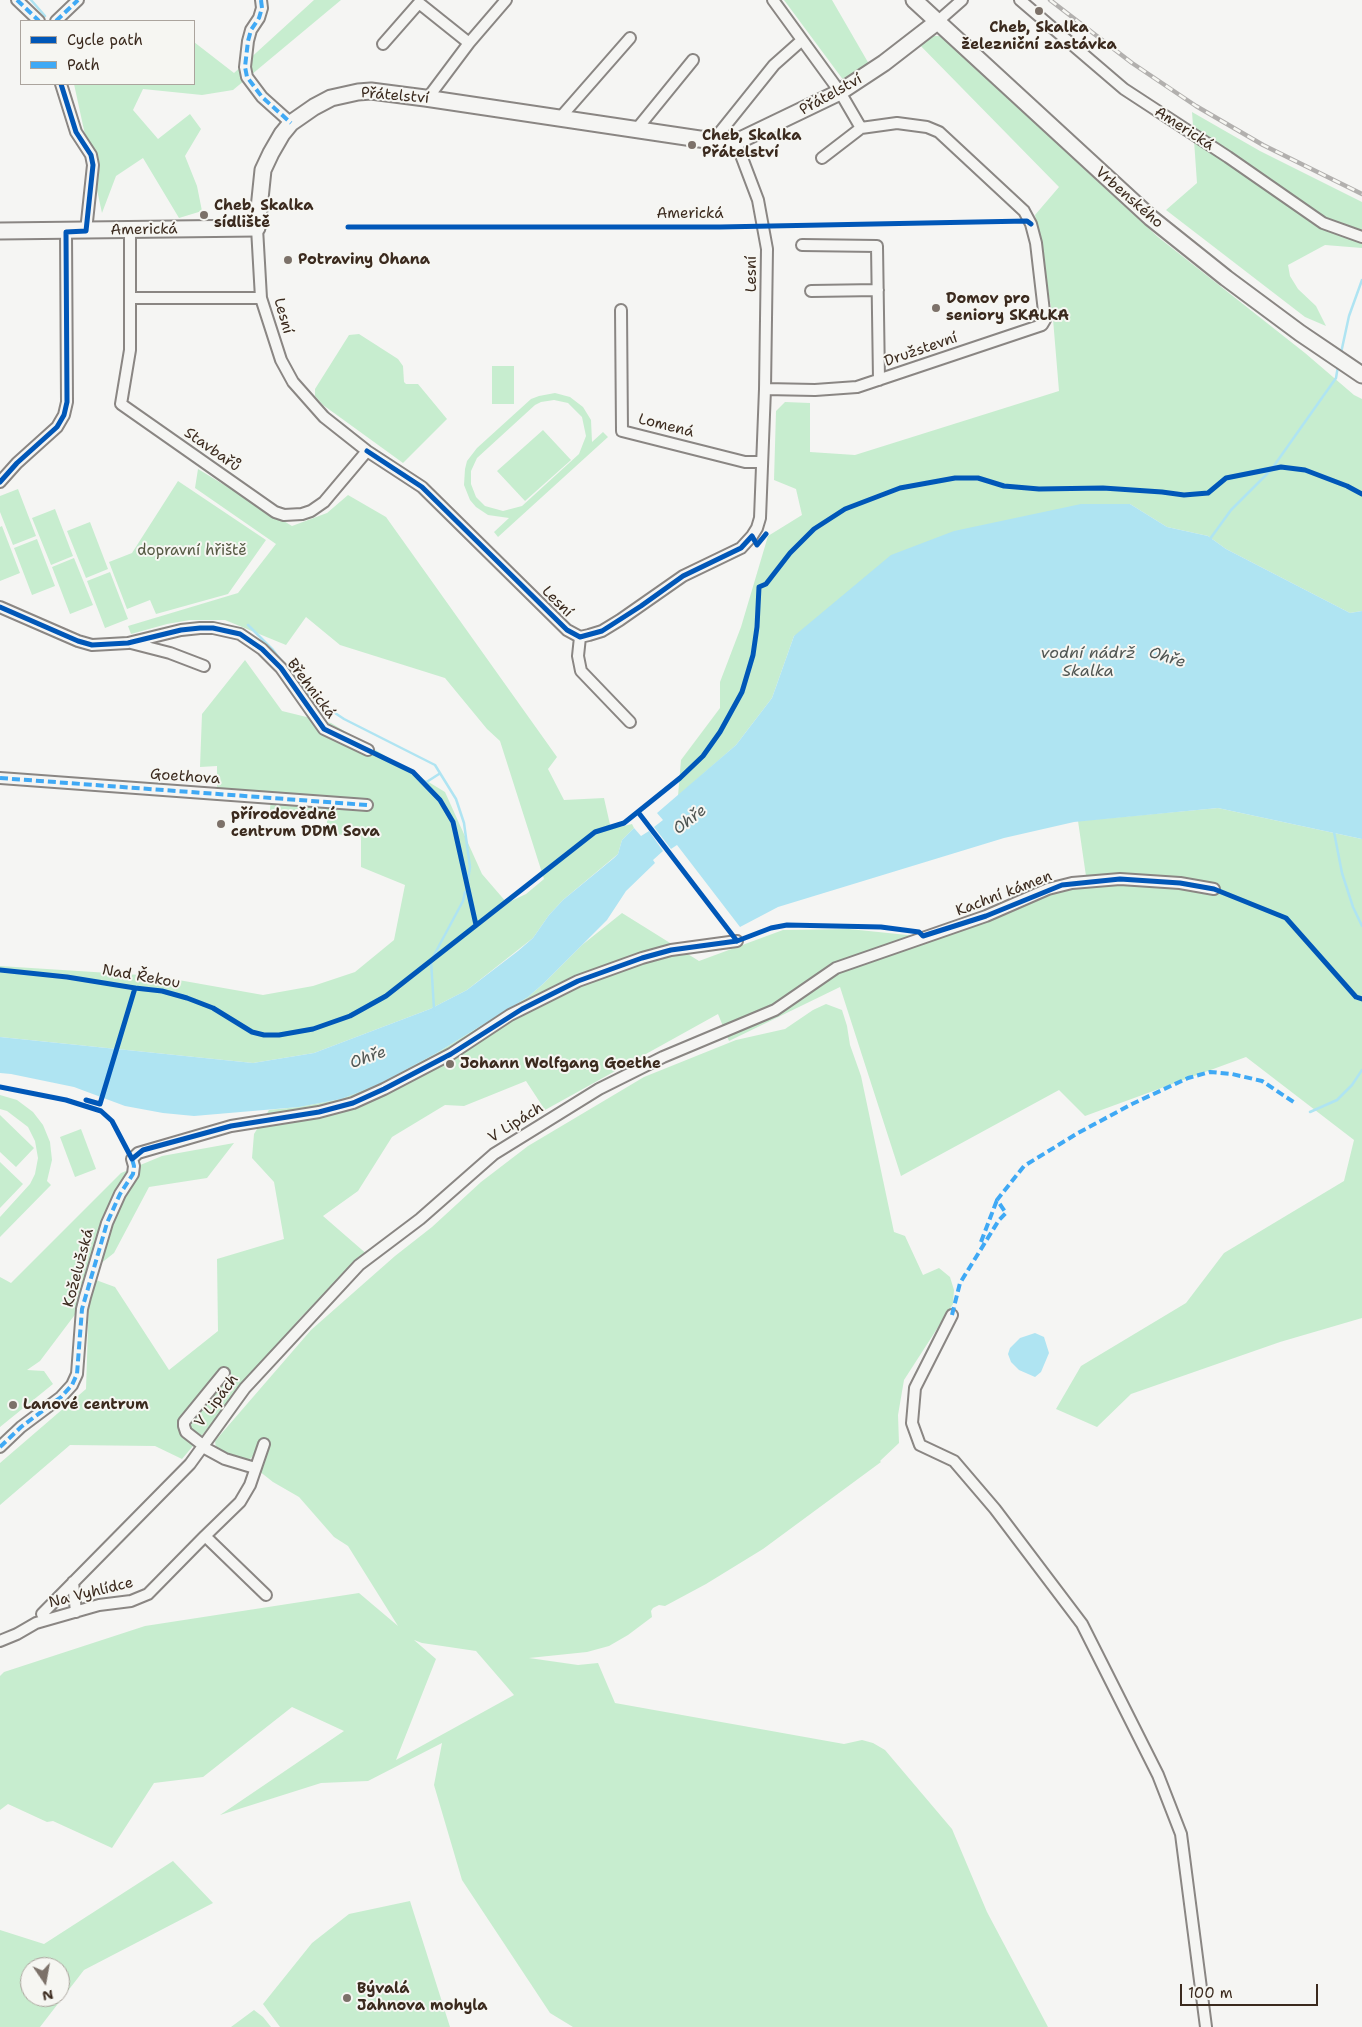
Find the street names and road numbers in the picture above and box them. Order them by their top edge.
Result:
street label: Přátelství [797,70,865,120]
street label: Přátelství [360,84,430,108]
street label: Americká [1151,103,1217,155]
street label: Vrbenského [1091,164,1167,232]
street label: Americká [656,205,724,223]
street label: Americká [110,220,178,240]
street label: Lesní [743,256,761,292]
street label: Lesní [269,296,297,336]
street label: Družstevní [882,329,960,371]
street label: Lomená [636,410,696,442]
street label: Stavbařů [180,424,244,476]
street label: Lesní [538,583,576,621]
street label: Břehnická [283,655,339,723]
street label: Goethova [149,766,221,788]
street label: Kachní kámen [953,867,1055,921]
street label: Nad Řekou [101,961,181,993]
street label: V Lipách [485,1099,547,1147]
street label: Koželužská [60,1227,98,1309]
street label: V Lipách [191,1371,243,1431]
street label: Na Vyhlídce [47,1574,135,1612]

